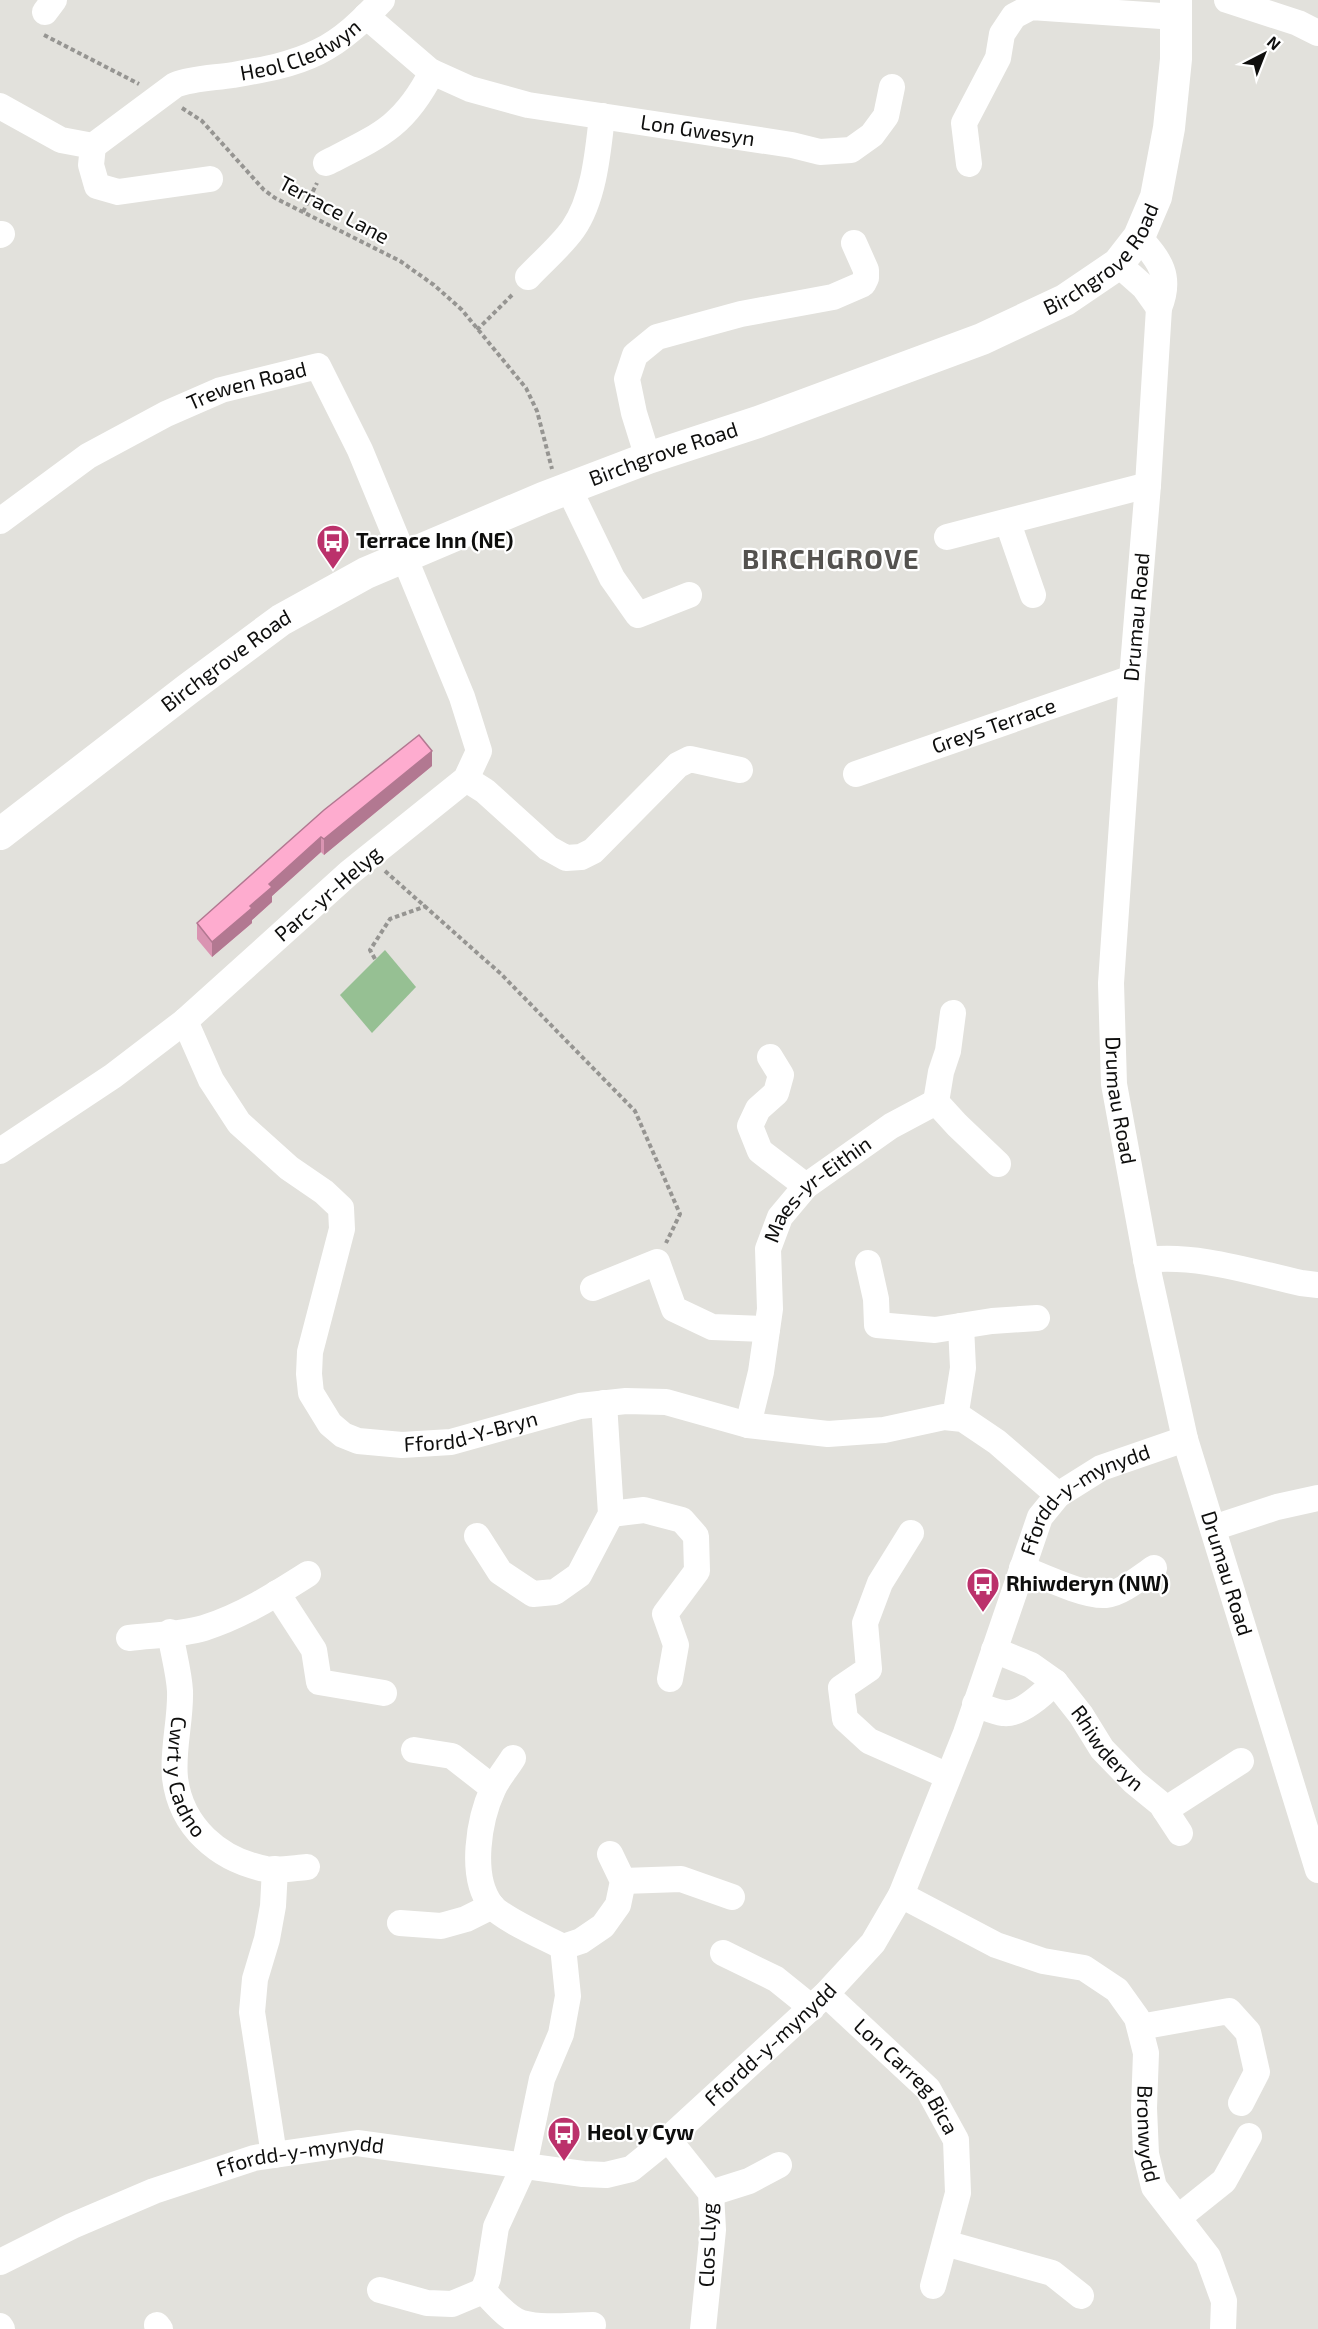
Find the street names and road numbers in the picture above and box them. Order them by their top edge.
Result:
street label: Heol Cledwyn [238,13,365,85]
street label: Lon Gwesyn [639,108,757,150]
street label: Terrace Lane [275,169,394,248]
street label: Birchgrove Road [1039,199,1163,319]
street label: Trewen Road [183,355,309,414]
street label: Birchgrove Road [585,415,741,490]
street label: Drumau Road [1117,551,1154,682]
street label: Birchgrove Road [155,603,295,716]
street label: Greys Terrace [928,692,1059,758]
street label: Parc-yr-Helyg [269,840,386,946]
street label: Drumau Road [1102,1036,1142,1166]
street label: Maes-yr-Eithin [758,1130,875,1246]
street label: Ffordd-Y-Bryn [403,1404,540,1456]
street label: Ffordd-y-mynydd [1014,1438,1153,1558]
street label: Drumau Road [1197,1508,1259,1639]
street label: Rhiwderyn [1067,1699,1149,1796]
street label: Cwrt y Cadno [163,1715,212,1842]
street label: Ffordd-y-mynydd [699,1977,841,2110]
street label: Lon Carreg Bica [849,2013,964,2138]
street label: Bronwydd [1133,2085,1166,2185]
street label: Ffordd-y-mynydd [213,2129,386,2181]
street label: Clos Llyg [693,2202,720,2288]

